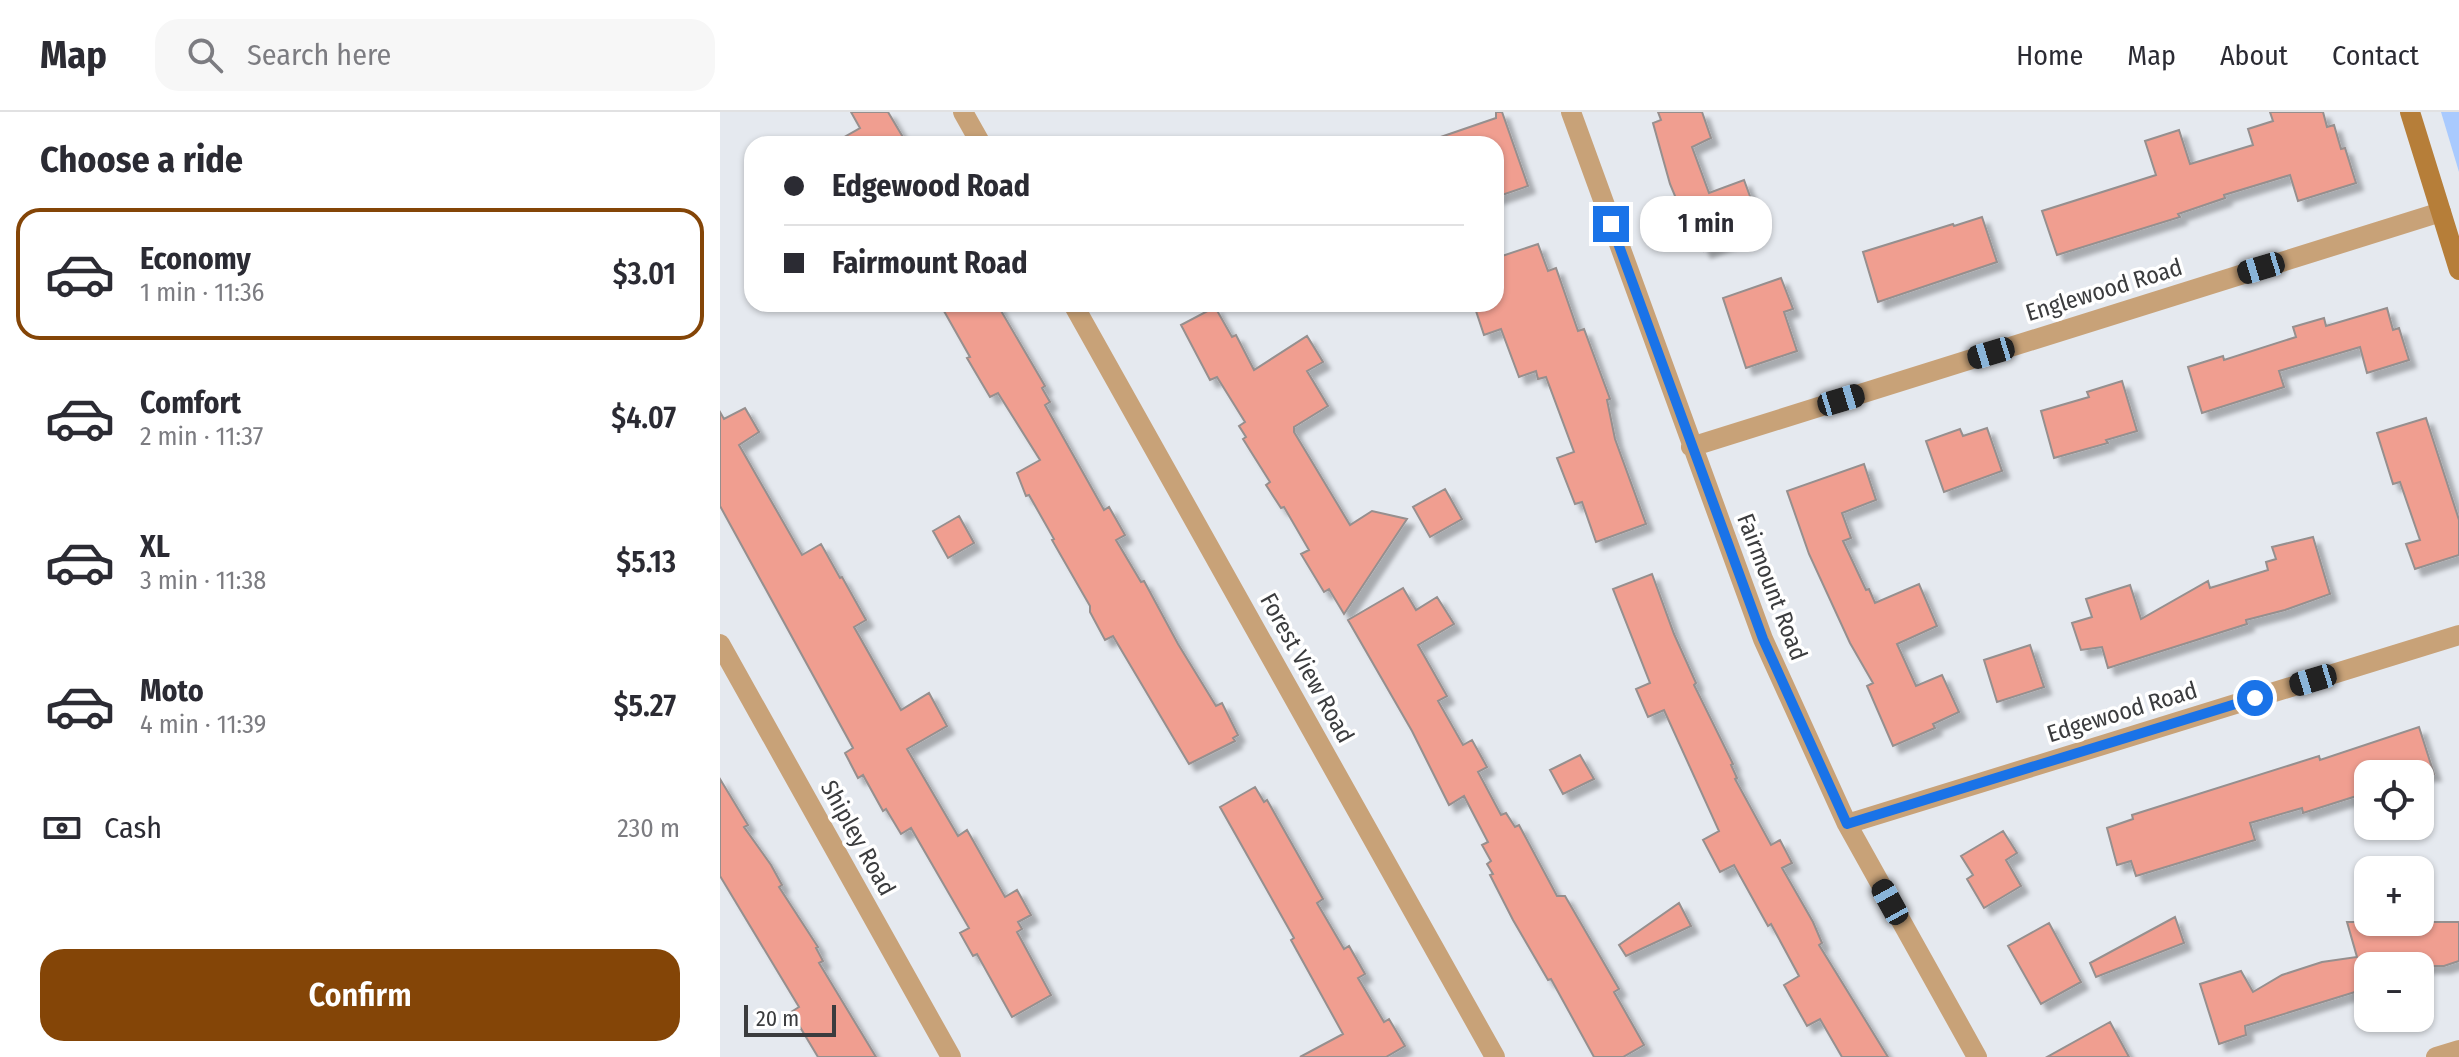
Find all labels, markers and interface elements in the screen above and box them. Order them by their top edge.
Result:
search box [155,19,715,91]
text: Map [40,32,107,78]
icon: search [183,33,227,77]
text: Search here [247,37,391,73]
text: Home [2016,39,2083,72]
text: Map [2127,39,2176,72]
text: About [2220,39,2288,72]
text: Contact [2332,39,2419,72]
text: Choose a ride [40,138,243,182]
text: Edgewood Road [832,168,1030,204]
callout: 1 min [1639,196,1771,252]
route end [1593,206,1629,242]
text: 1 min [1678,208,1734,239]
icon: car [44,238,116,310]
text: Economy [140,241,251,277]
text: Fairmount Road [832,245,1028,281]
car [2235,250,2287,286]
street label: Englewood Road [2022,253,2186,327]
text: $3.01 [613,256,676,292]
text: 1 min · 11:36 [140,277,265,308]
car [1965,335,2017,371]
icon: car [44,382,116,454]
car [1815,382,1867,418]
text: Comfort [140,385,241,421]
text: $4.07 [611,400,676,436]
text: 2 min · 11:37 [140,421,263,452]
street label: Fairmount Road [1731,510,1813,664]
icon: car [44,526,116,598]
text: XL [140,529,170,565]
text: $5.13 [616,544,676,580]
text: 3 min · 11:38 [140,565,266,596]
street label: Forest View Road [1254,588,1360,748]
car [2287,662,2339,698]
icon: car [44,670,116,742]
text: Moto [140,673,204,709]
street label: Edgewood Road [2043,676,2201,748]
route start [2237,680,2273,716]
text: $5.27 [614,688,676,724]
text: 4 min · 11:39 [140,709,266,740]
map controls [2354,760,2434,1032]
button: locate [2354,760,2434,840]
street label: Shipley Road [815,775,901,901]
icon: cash [40,806,84,850]
text: Cash [104,810,162,846]
text: 230 m [617,813,680,844]
button: + [2354,856,2434,936]
car [1868,875,1912,929]
button: Confirm [40,949,680,1041]
button: − [2354,952,2434,1032]
scale bar [744,1001,836,1037]
text: 20 m [756,1005,799,1032]

